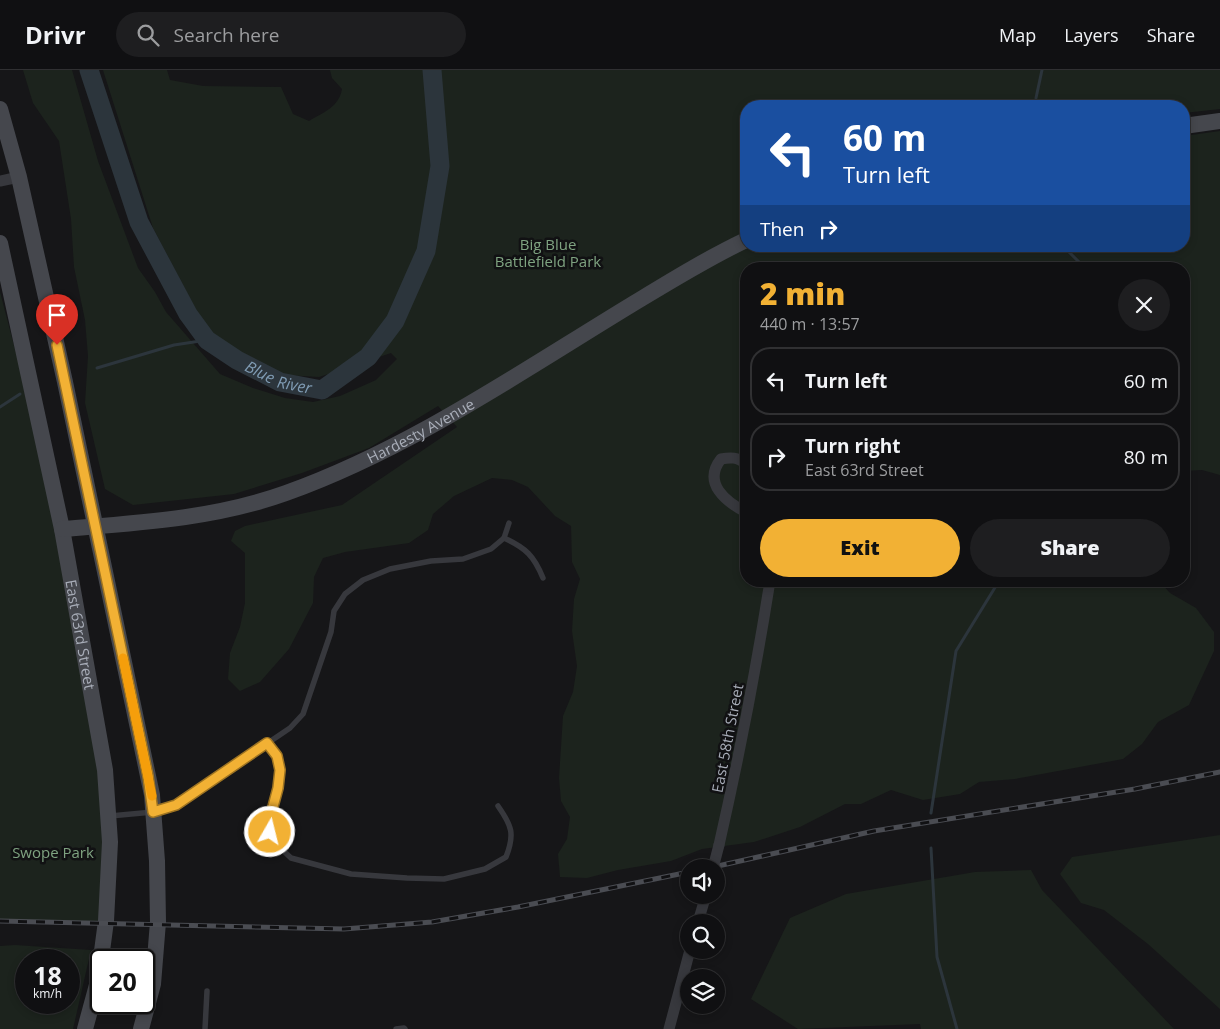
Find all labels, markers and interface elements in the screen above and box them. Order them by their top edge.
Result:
search box [116,12,466,57]
text: Drivr [25,18,86,51]
icon: search [134,21,162,49]
text: Search here [174,22,279,48]
text: Map [999,23,1036,47]
text: Layers [1064,23,1119,47]
text: Share [1147,23,1195,47]
text: 60 m [843,114,926,161]
icon: left [760,120,825,185]
text: Turn left [843,159,930,189]
icon: right [814,215,842,243]
text: Then [760,216,804,242]
park label: Big Blue Battlefield Park [495,234,601,271]
text: 2 min [760,273,845,314]
button: close [1118,279,1170,331]
pin [36,294,78,345]
icon: arrive [43,301,71,329]
text: 440 m · 13:57 [760,313,860,335]
water label: Blue River [241,355,314,399]
icon: left [762,367,790,395]
text: Turn left [805,368,887,394]
text: 60 m [1124,368,1168,394]
street label: Hardesty Avenue [363,393,478,468]
text: Turn right [805,433,900,459]
icon: right [762,443,790,471]
text: 80 m [1124,444,1168,470]
text: East 63rd Street [805,459,924,481]
button: Exit [760,519,960,577]
button: Share [970,519,1170,577]
street label: East 63rd Street [61,578,100,691]
street label: East 58th Street [707,682,747,794]
position arrow [243,805,295,857]
park label: Swope Park [12,842,94,862]
map controls [680,859,725,1014]
button: sound [680,859,725,904]
button: search [680,914,725,959]
speed limit sign: 20 [90,949,155,1014]
text: 18 [33,958,62,992]
button: layers [680,969,725,1014]
text: km/h [33,985,62,1002]

